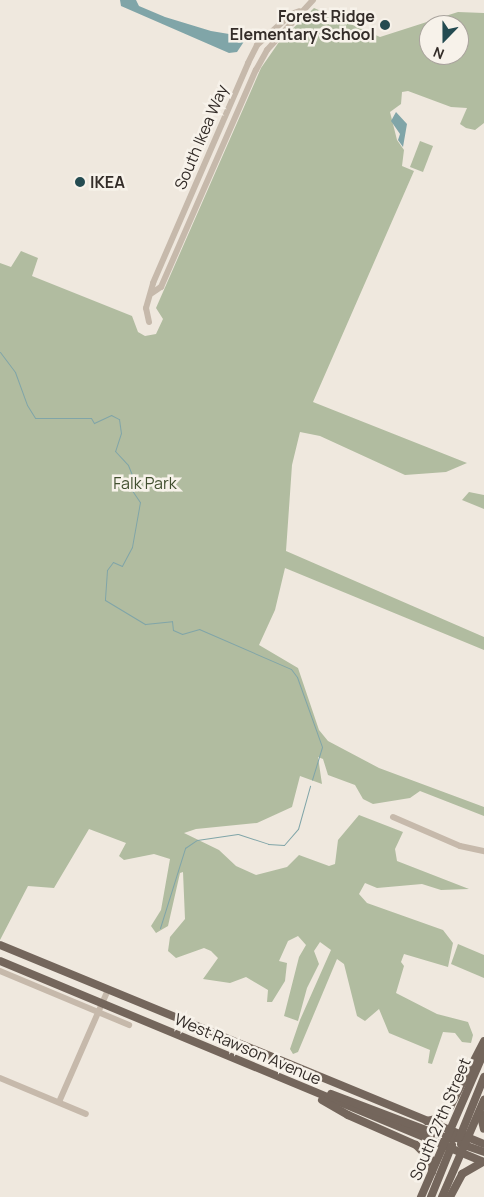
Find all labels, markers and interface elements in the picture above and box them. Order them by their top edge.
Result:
place label: Forest Ridge Elementary School [230,6,375,44]
north arrow [419,15,469,65]
marker: Forest Ridge Elementary School [379,19,391,31]
text: N [430,43,447,64]
street label: South Ikea Way [170,82,232,192]
place label: IKEA [90,172,125,192]
marker: IKEA [74,176,86,188]
park label: Falk Park [113,473,177,493]
street label: West Rawson Avenue [172,1009,324,1089]
street label: South 27th Street [406,1055,474,1183]

